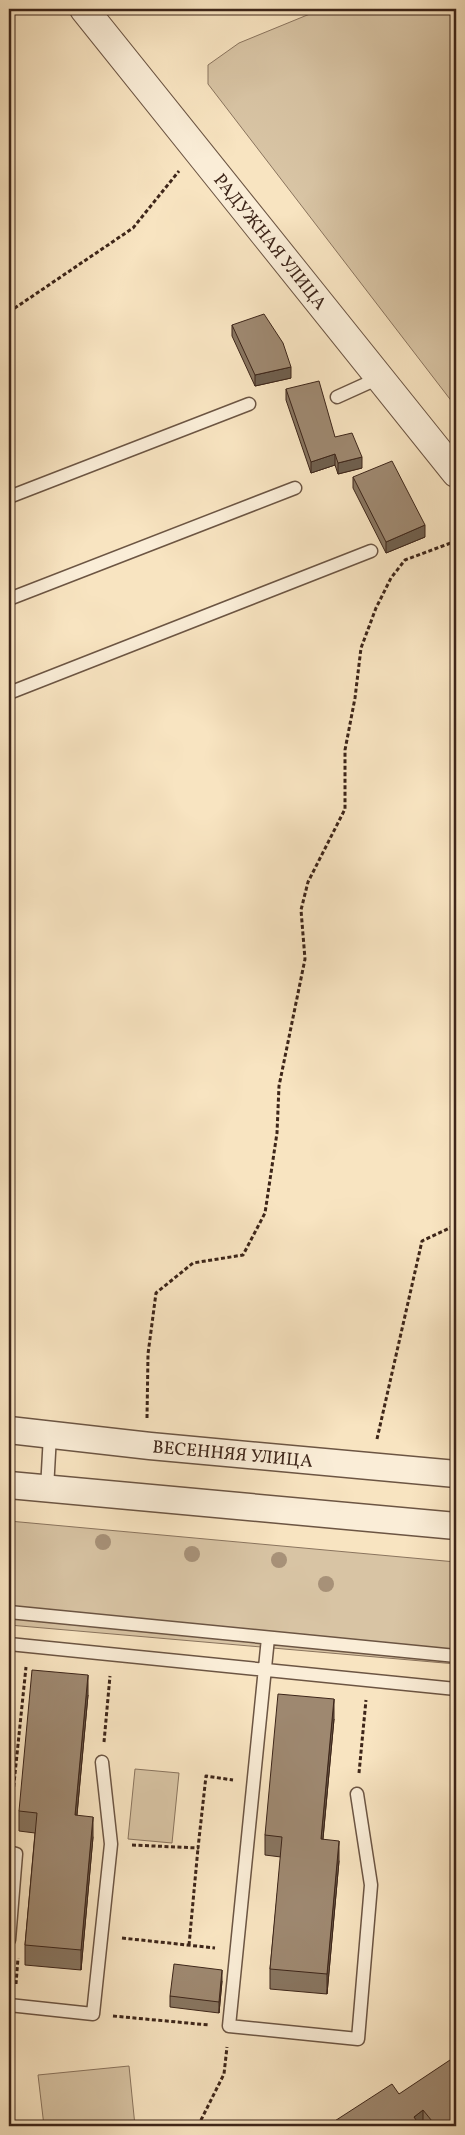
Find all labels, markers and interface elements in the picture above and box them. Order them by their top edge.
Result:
street label: РАДУЖНАЯ УЛИЦА [207,169,332,316]
street label: ВЕСЕННЯЯ УЛИЦА [151,1435,314,1475]

